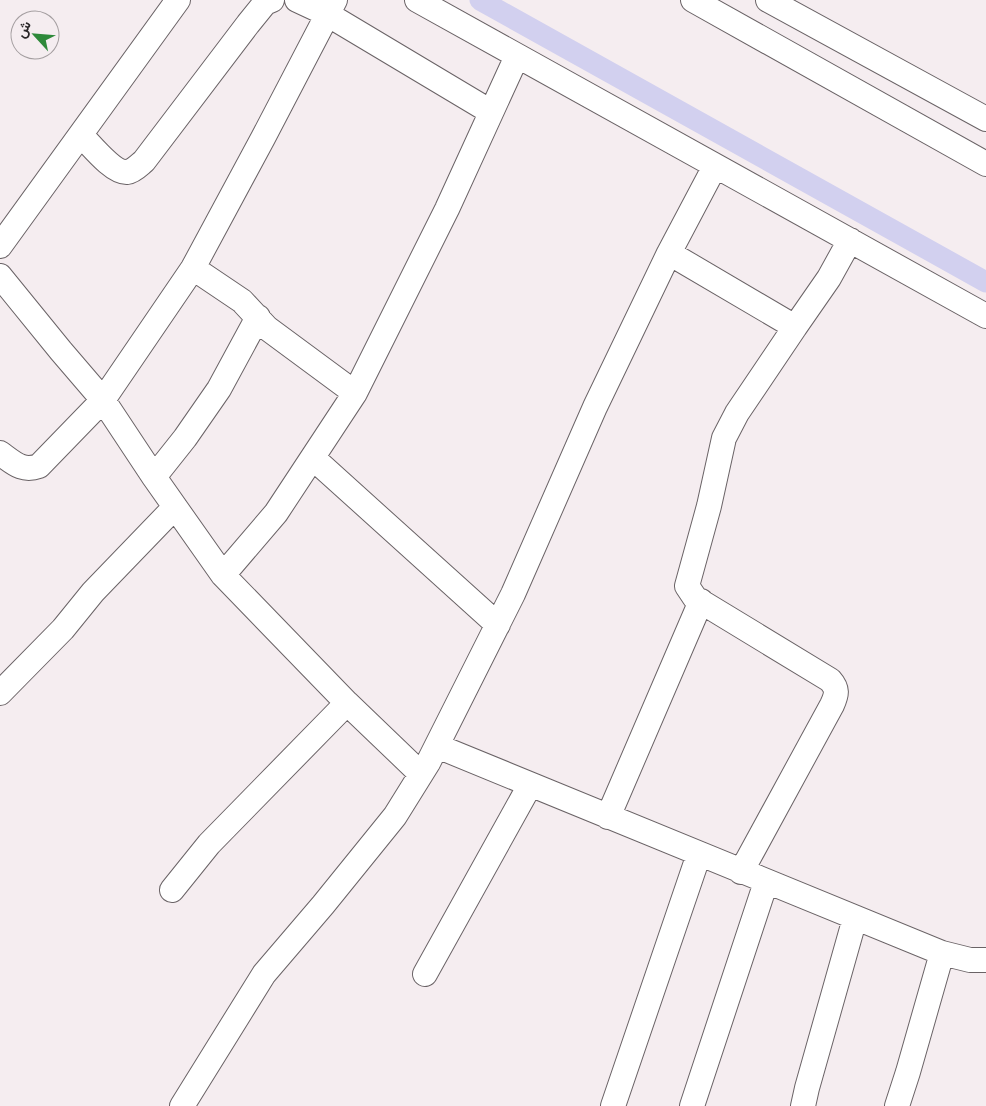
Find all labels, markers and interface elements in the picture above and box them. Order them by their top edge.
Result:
north arrow [10,10,60,60]
text: ش [12,18,35,41]

